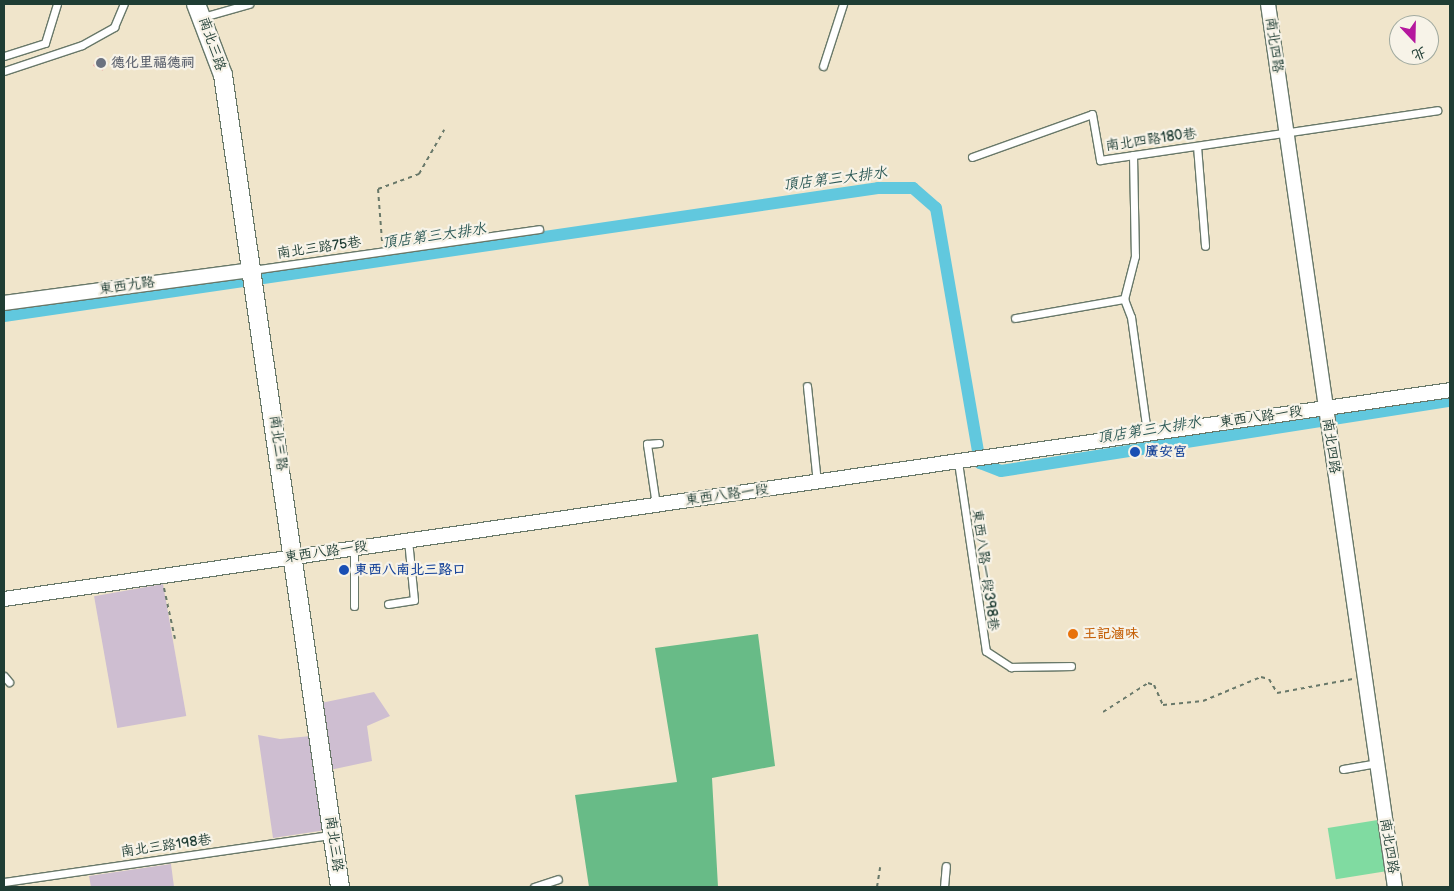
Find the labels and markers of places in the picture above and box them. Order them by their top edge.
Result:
place label: 德化里福德祠 [111,55,195,71]
marker: 德化里福德祠 [95,57,107,69]
place label: 廣安宮 [1145,444,1187,460]
marker: 廣安宮 [1129,446,1141,458]
place label: 東西八南北三路口 [354,562,466,578]
marker: 東西八南北三路口 [338,564,350,576]
place label: 王記滷味 [1083,626,1139,642]
marker: 王記滷味 [1067,628,1079,640]

